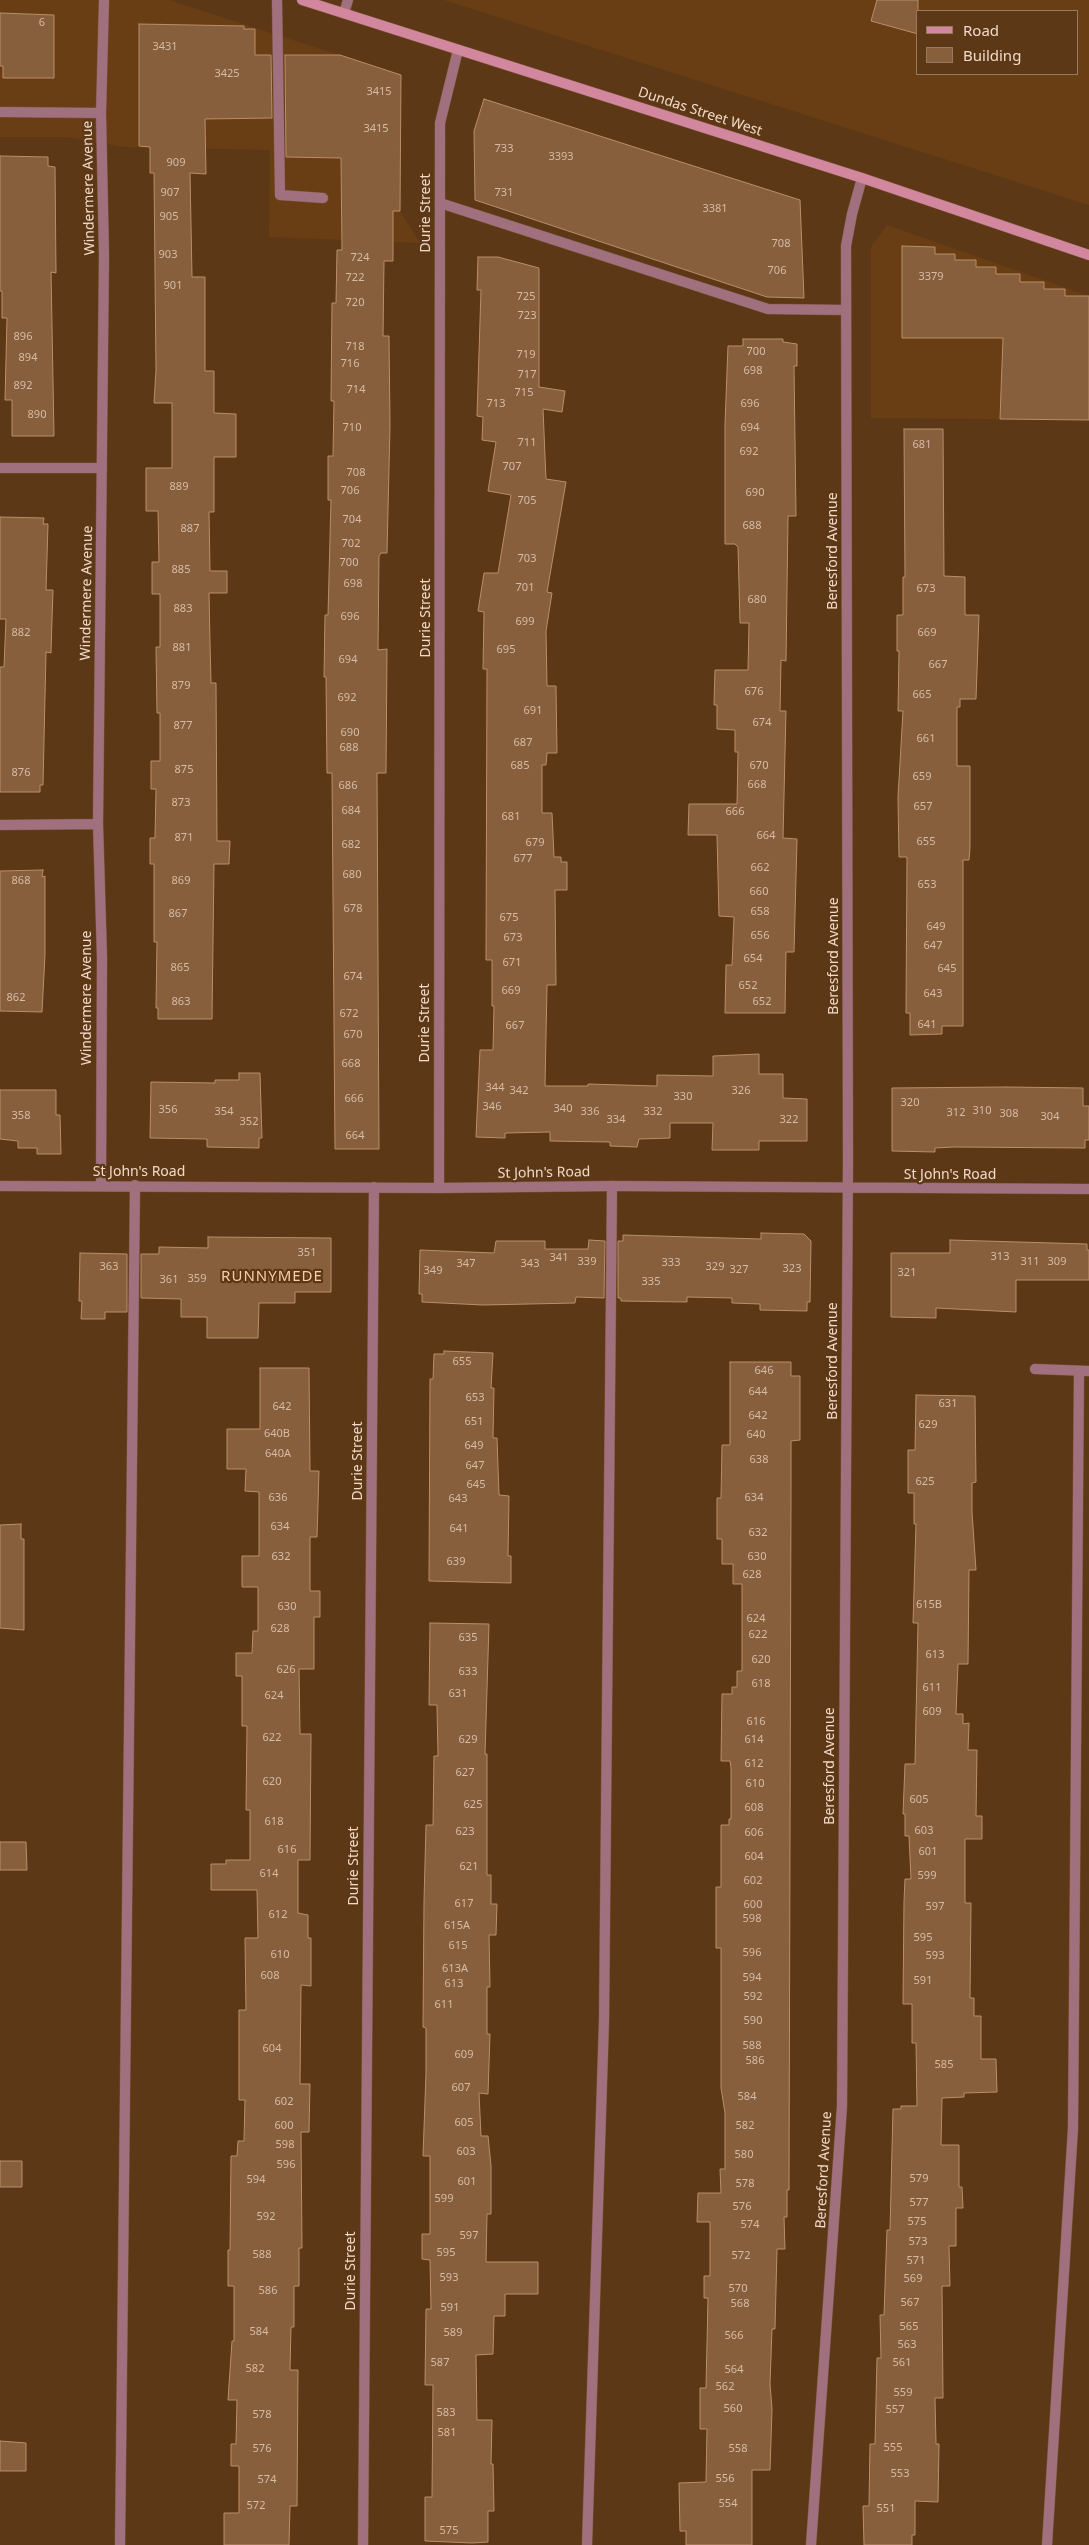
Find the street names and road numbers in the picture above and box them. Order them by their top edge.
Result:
street label: Dundas Street West [636,84,764,140]
street label: Windermere Avenue [79,120,99,256]
street label: Durie Street [418,174,434,252]
street label: Beresford Avenue [825,492,841,610]
street label: Windermere Avenue [77,525,97,661]
street label: Durie Street [418,579,434,657]
street label: Beresford Avenue [826,897,842,1015]
street label: Windermere Avenue [79,931,95,1065]
street label: Durie Street [417,984,433,1062]
street label: St John's Road [93,1164,185,1180]
street label: St John's Road [498,1164,590,1182]
street label: St John's Road [904,1167,996,1183]
street label: Beresford Avenue [825,1302,841,1420]
street label: Durie Street [350,1422,366,1500]
street label: Beresford Avenue [822,1707,838,1825]
street label: Durie Street [346,1827,362,1905]
street label: Beresford Avenue [813,2111,835,2229]
street label: Durie Street [343,2232,359,2310]

